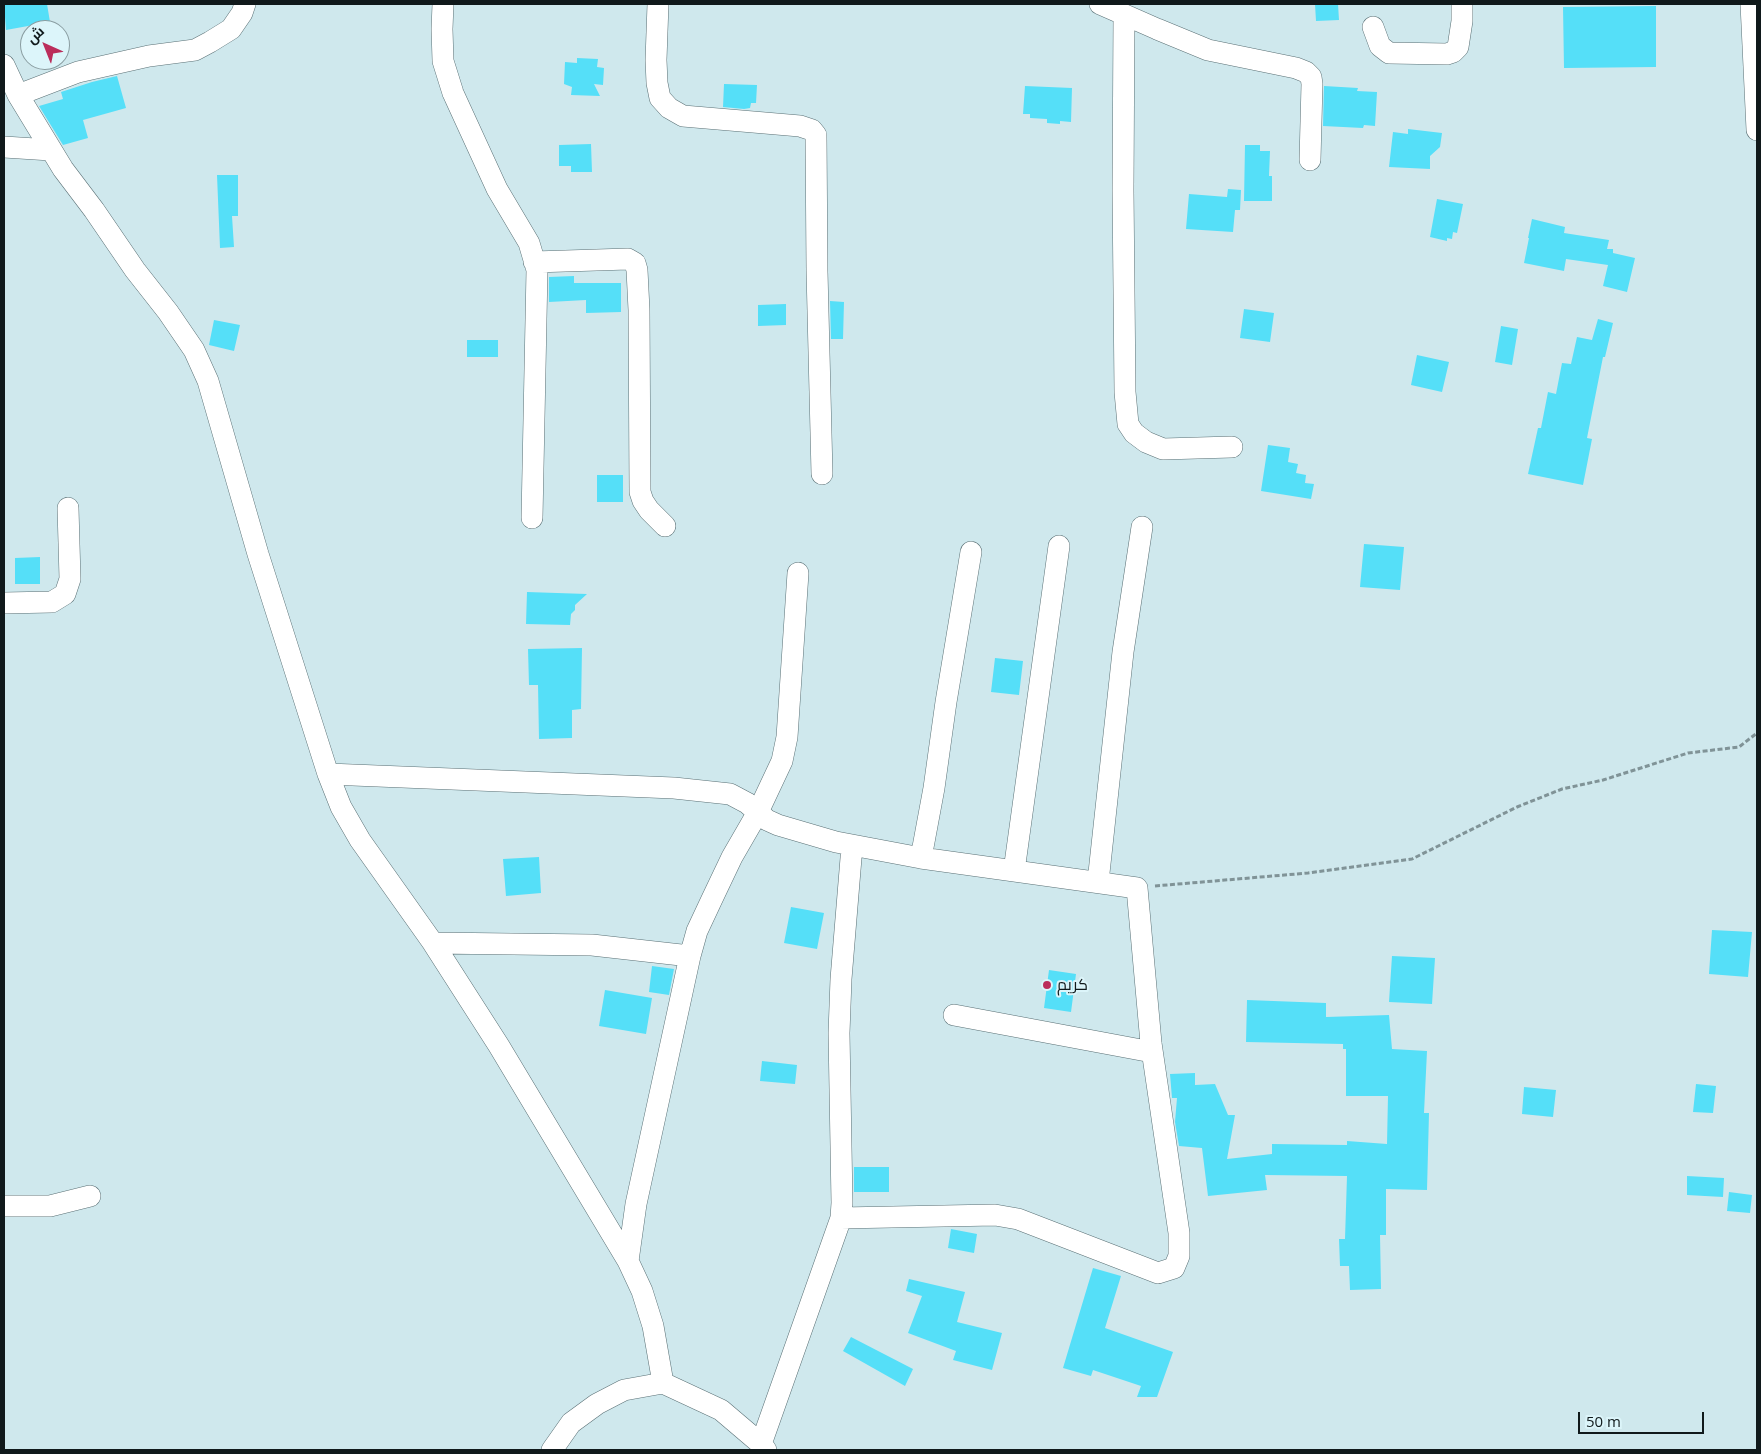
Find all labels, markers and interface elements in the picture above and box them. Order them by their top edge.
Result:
north arrow [20,20,70,70]
text: ش [22,21,48,48]
place label: كريم [1057,975,1088,995]
marker: كريم [1041,979,1053,991]
scale bar [1581,1402,1707,1434]
text: 50 m [1586,1411,1621,1431]

